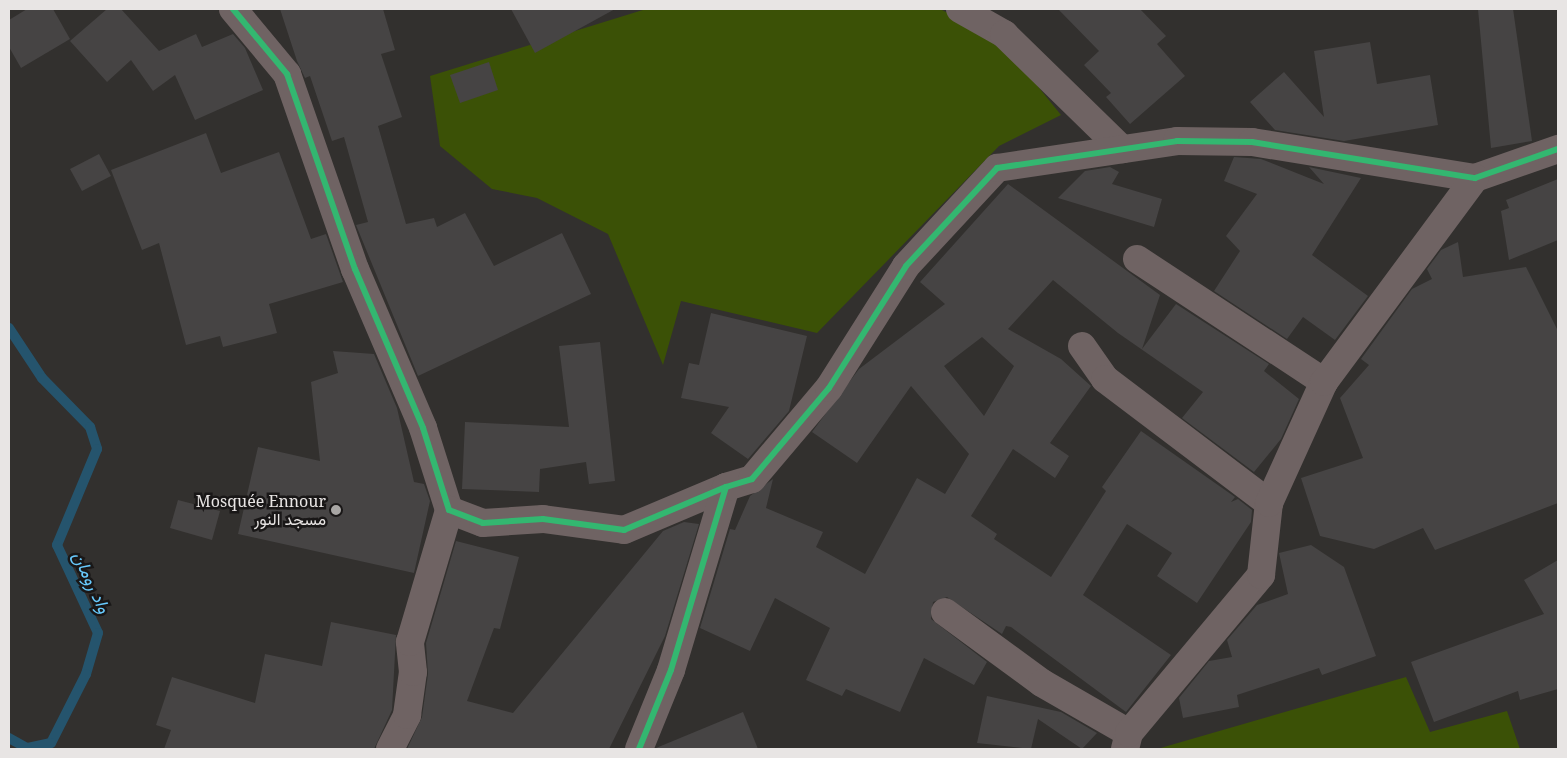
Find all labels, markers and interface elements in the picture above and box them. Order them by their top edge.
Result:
place label: Mosquée Ennour مسجد النور [196,491,326,529]
marker: Mosquée Ennour مسجد النور [330,504,342,516]
water label: واد رومان [68,548,116,616]

